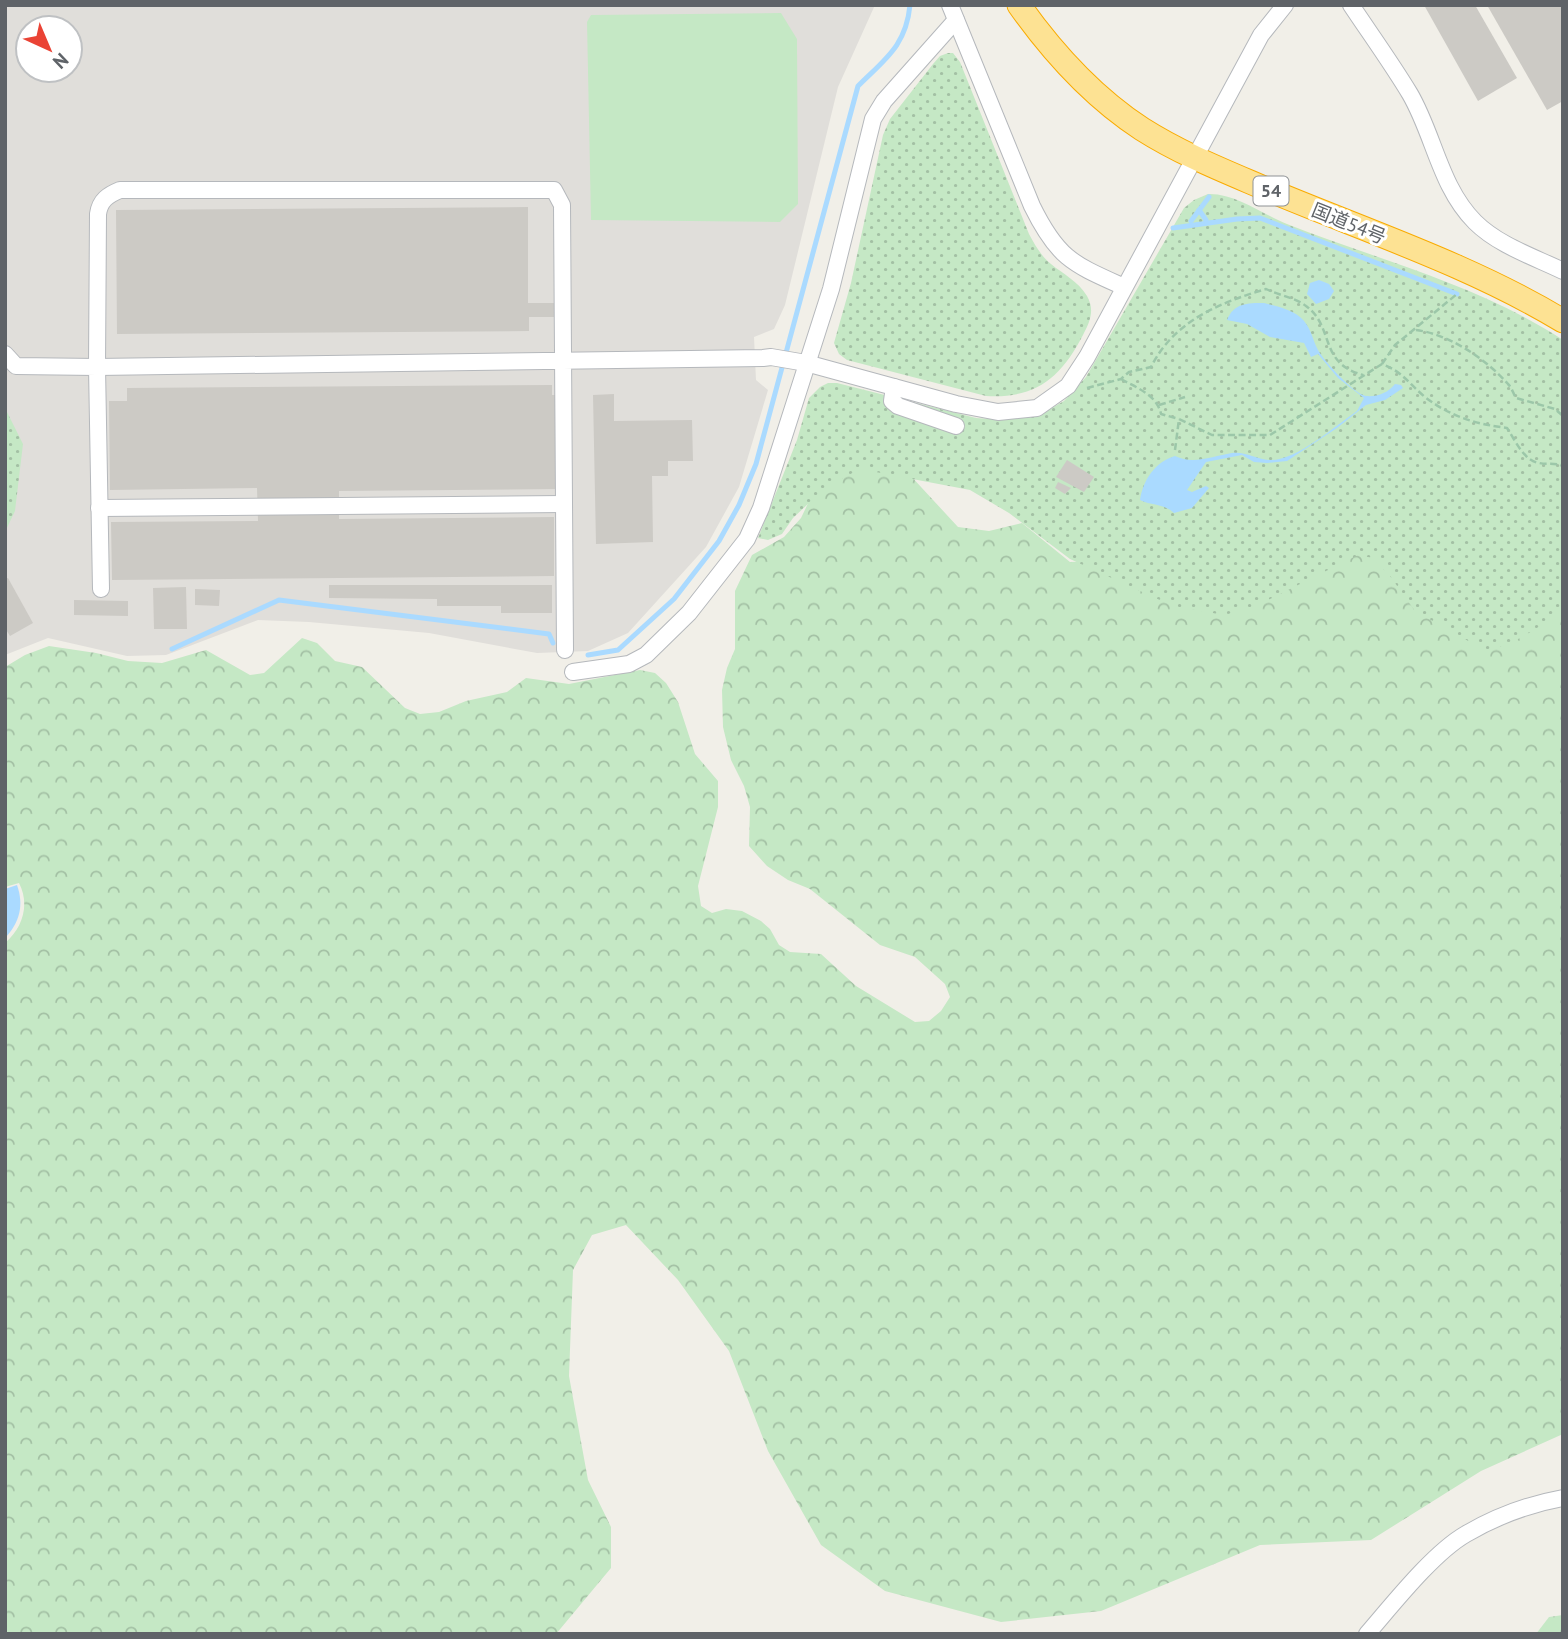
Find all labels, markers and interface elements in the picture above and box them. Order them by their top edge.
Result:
north arrow [14,14,84,84]
text: N [48,48,74,74]
road number: 54 [1254,176,1288,206]
street label: 国道54号 [1308,197,1390,249]

